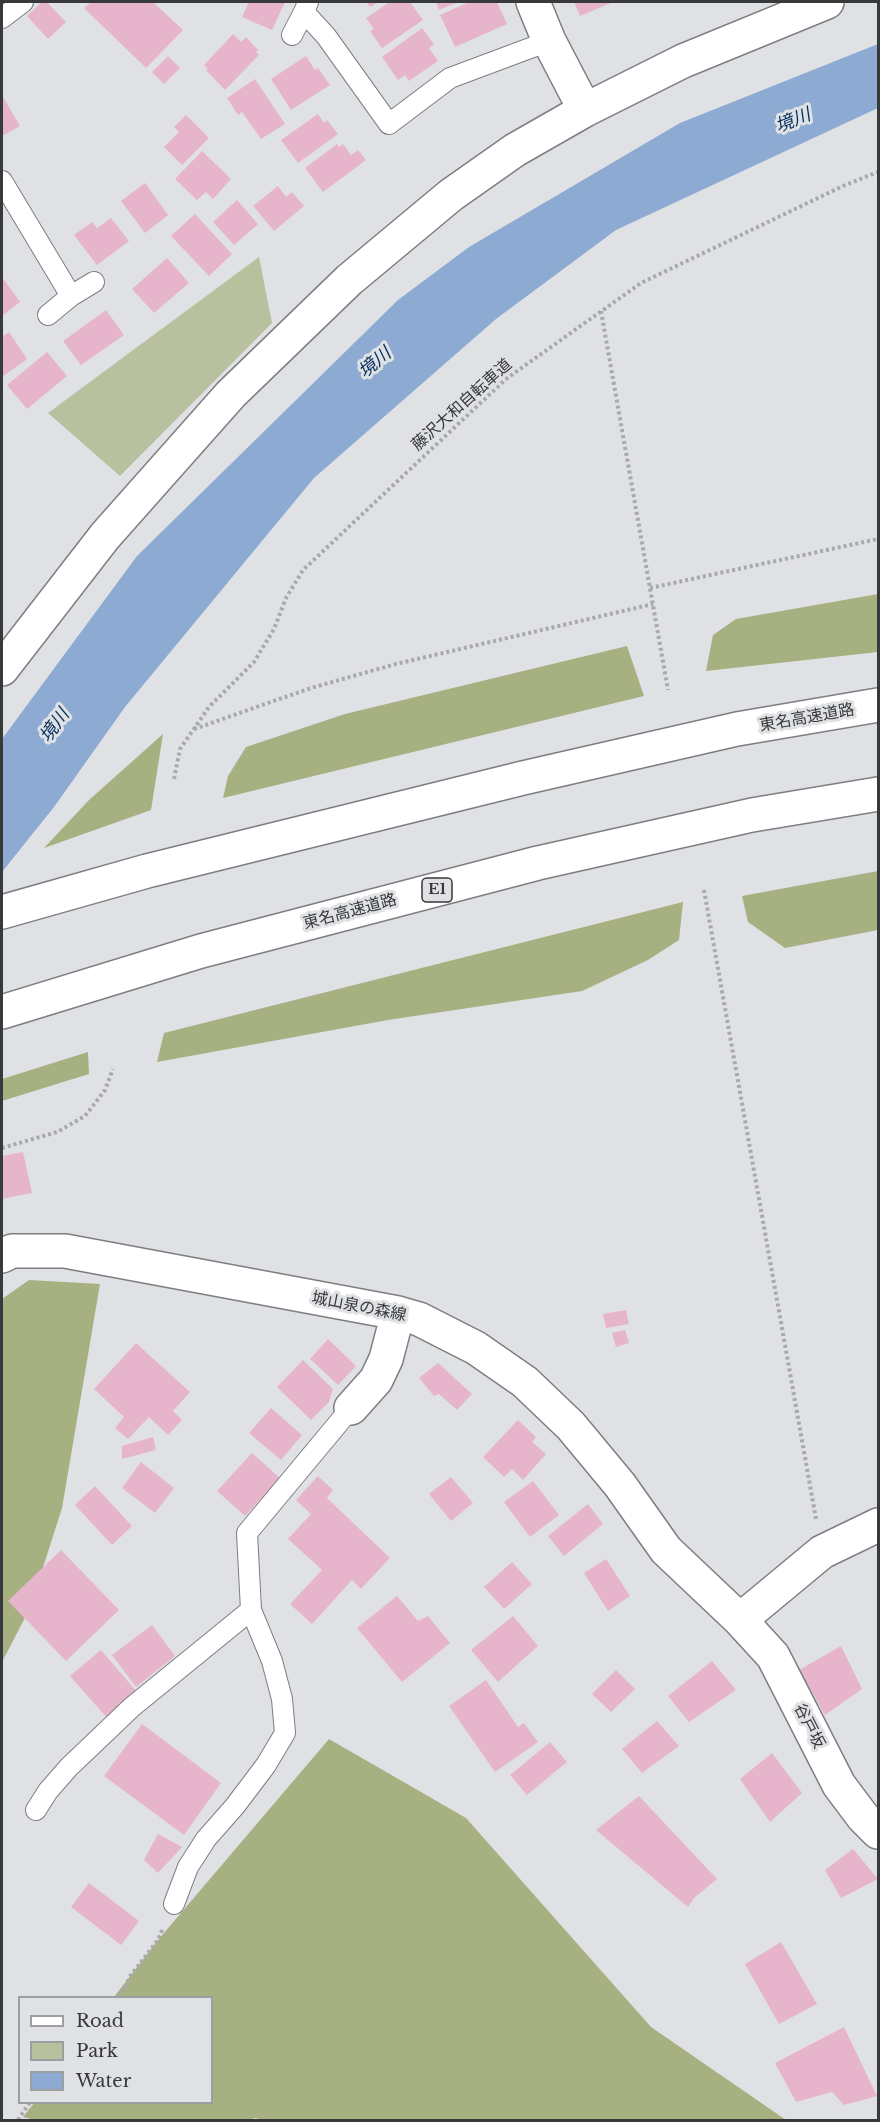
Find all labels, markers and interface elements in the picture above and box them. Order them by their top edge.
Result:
water label: 境川 [772,104,814,138]
water label: 境川 [354,343,396,383]
street label: 藤沢大和自転車道 [408,355,516,455]
street label: 東名高速道路 [758,700,856,736]
water label: 境川 [36,705,74,747]
road number: E1 [422,878,452,902]
street label: 東名高速道路 [301,890,399,934]
street label: 城山泉の森線 [310,1288,408,1326]
street label: 谷戸坂 [790,1700,828,1752]
legend [18,1996,213,2104]
text: Road [76,2010,124,2032]
text: Park [76,2040,118,2062]
text: Water [76,2070,131,2092]

